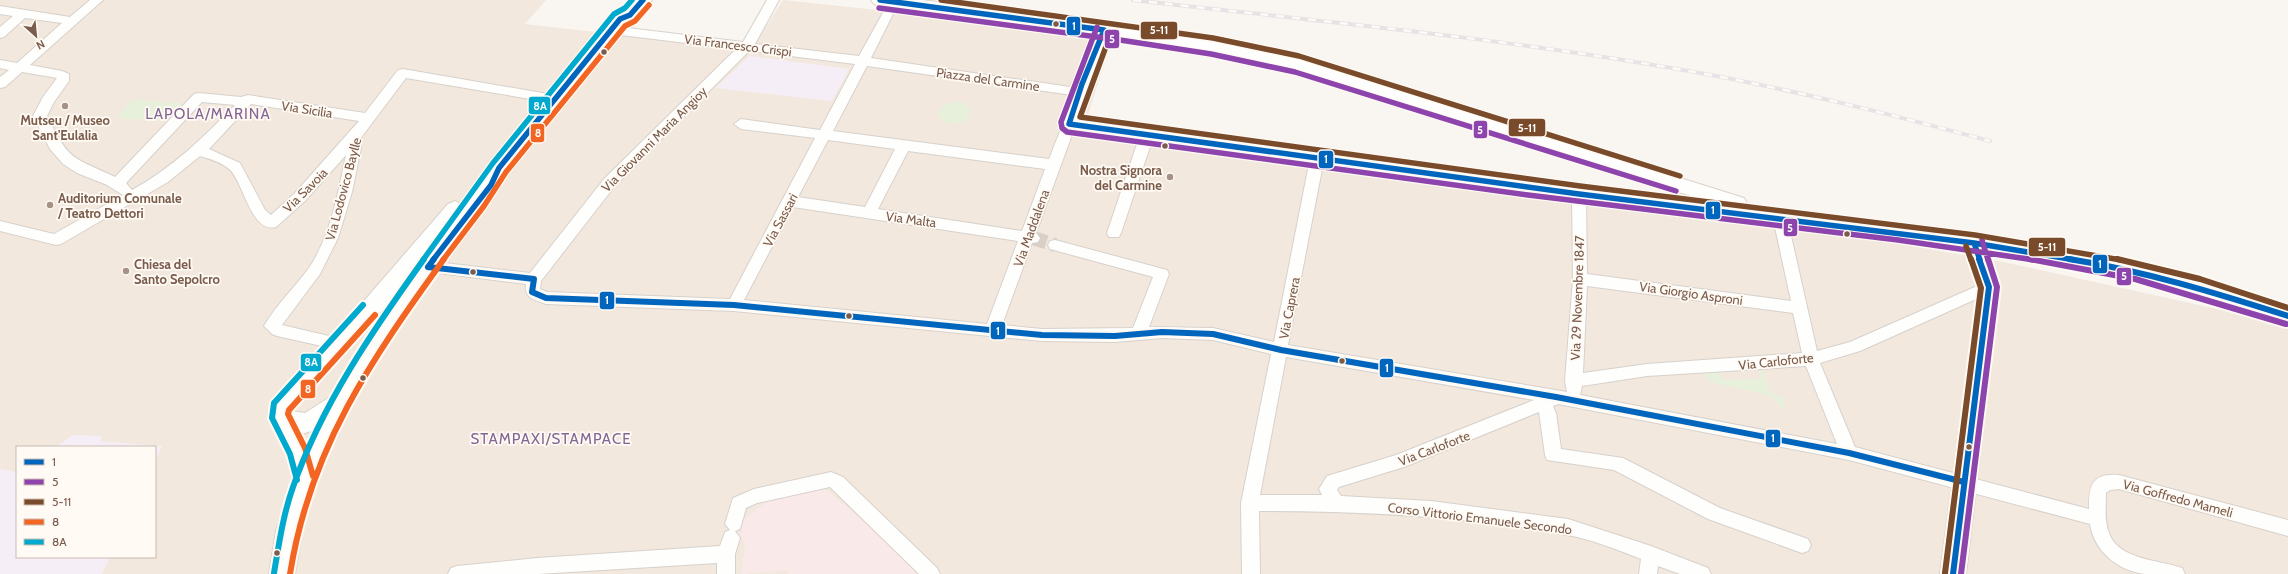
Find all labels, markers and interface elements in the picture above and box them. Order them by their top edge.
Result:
north arrow [16,16,56,56]
line badge: 1 [1066,16,1081,36]
unlabelled marker [1051,19,1061,29]
text: 1 [1072,19,1076,33]
line badge: 5-11 [1140,21,1178,40]
text: 5-11 [1150,23,1168,37]
line badge: 5 [1104,29,1120,49]
street label: Via Francesco Crispi [683,30,793,60]
text: 5 [1109,32,1115,46]
text: N [34,37,47,53]
unlabelled marker [599,47,609,57]
street label: Piazza del Carmine [935,64,1041,94]
street label: Via Giovanni Maria Angioy [598,83,710,195]
line badge: 8A [528,96,551,115]
street label: Via Sicilia [280,97,334,121]
text: 8A [533,99,547,113]
marker: Mutseu / Museo Sant'Eulalia [60,101,70,111]
district label: LAPOLA/MARINA [145,105,271,123]
place label: Mutseu / Museo Sant'Eulalia [20,112,110,143]
line badge: 5-11 [1508,118,1546,137]
line badge: 5 [1473,120,1488,139]
text: 5-11 [1518,121,1536,135]
line badge: 8 [530,123,545,143]
text: 5 [1477,123,1483,137]
text: 8 [535,126,542,140]
street label: Via Lodovico Baylle [322,135,365,242]
unlabelled marker [1160,141,1170,151]
line badge: 1 [1318,150,1334,169]
text: 1 [1324,152,1328,166]
place label: Nostra Signora del Carmine [1080,162,1163,193]
street label: Via Savoia [279,164,331,216]
marker: Nostra Signora del Carmine [1165,172,1175,182]
street label: Via Maddalena [1010,187,1053,269]
place label: Auditorium Comunale / Teatro Dettori [57,190,182,221]
street label: Via Sassari [759,191,801,249]
marker: Auditorium Comunale / Teatro Dettori [45,200,55,210]
line badge: 1 [1705,201,1721,220]
text: 1 [1711,203,1715,217]
street label: Via Malta [885,208,938,231]
line badge: 5 [1783,218,1798,237]
text: 5 [1787,221,1793,235]
unlabelled marker [1842,229,1852,239]
street label: Via 29 Novembre 1847 [1567,235,1587,361]
line badge: 5-11 [2028,237,2066,257]
text: 5-11 [2038,240,2056,254]
line badge: 1 [2092,254,2108,274]
place label: Chiesa del Santo Sepolcro [134,256,220,287]
text: 1 [2098,257,2102,271]
marker: Chiesa del Santo Sepolcro [121,266,131,276]
unlabelled marker [468,267,478,277]
line badge: 5 [2116,267,2132,286]
text: 5 [2121,269,2127,283]
street label: Via Caprera [1275,275,1303,340]
street label: Via Giorgio Asproni [1638,278,1744,308]
line badge: 1 [599,291,615,310]
text: 1 [605,293,609,307]
unlabelled marker [844,311,854,321]
line badge: 1 [990,321,1006,340]
text: 1 [996,324,1000,338]
street label: Via Carloforte [1738,349,1815,373]
line badge: 8A [300,353,322,372]
text: 8A [304,355,318,369]
unlabelled marker [1337,356,1347,366]
line badge: 1 [1379,358,1394,378]
text: 1 [1385,361,1389,375]
unlabelled marker [358,373,368,383]
line badge: 8 [300,379,316,399]
text: 8 [305,382,312,396]
street label: Via Carloforte [1396,427,1472,469]
line badge: 1 [1765,429,1781,448]
district label: STAMPAXI/STAMPACE [471,430,631,448]
text: 1 [1771,431,1775,445]
unlabelled marker [1964,442,1974,452]
legend [16,446,156,558]
text: 1 [52,454,56,469]
text: 5 [52,474,59,489]
street label: Via Goffredo Mameli [2121,476,2235,520]
text: 5-11 [52,494,71,509]
street label: Corso Vittorio Emanuele Secondo [1387,499,1573,537]
text: 8 [52,514,59,529]
text: 8A [52,534,67,549]
unlabelled marker [272,548,282,558]

